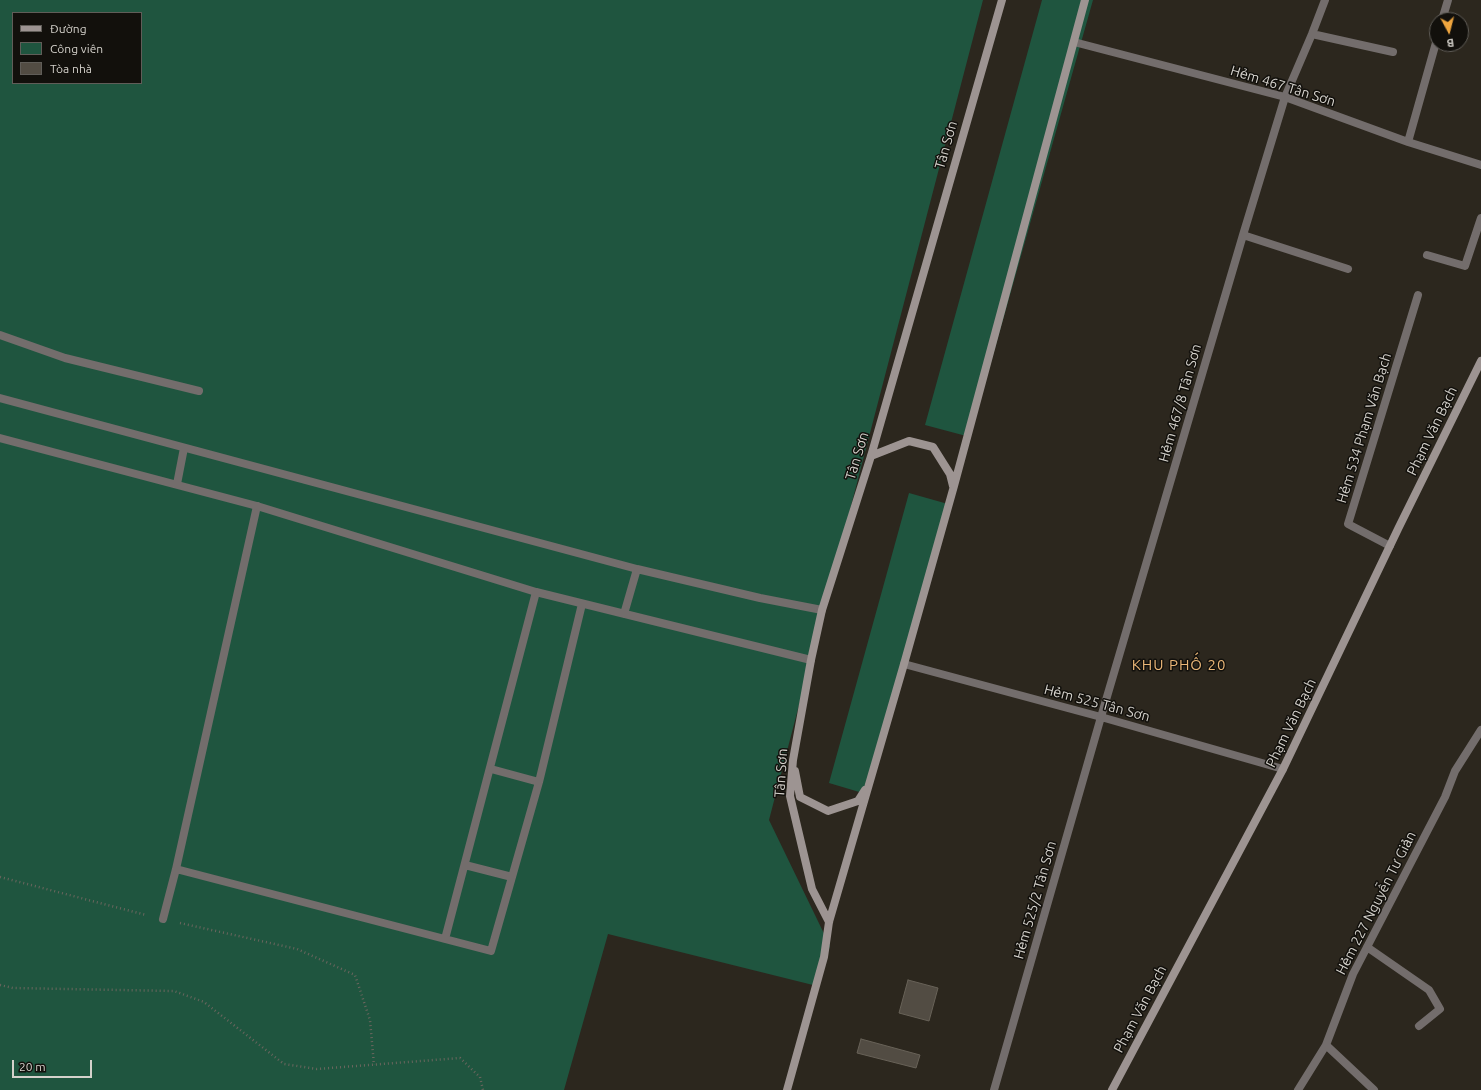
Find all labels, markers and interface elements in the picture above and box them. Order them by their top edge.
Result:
legend [12,12,142,84]
north arrow [1429,12,1469,52]
text: Đường [50,22,87,35]
text: B [1446,37,1455,49]
text: Công viên [50,42,103,55]
text: Tòa nhà [50,62,92,75]
street label: Hẻm 467 Tân Sơn [1228,62,1338,110]
street label: Tân Sơn [931,119,961,171]
street label: Hẻm 467/8 Tân Sơn [1155,342,1205,464]
street label: Hẻm 534 Phạm Văn Bạch [1333,351,1395,505]
street label: Phạm Văn Bạch [1403,384,1461,478]
street label: Tân Sơn [842,430,872,482]
district label: KHU PHỐ 20 [1132,656,1226,674]
street label: Phạm Văn Bạch [1262,676,1320,770]
street label: Hẻm 525 Tân Sơn [1042,681,1152,725]
street label: Tân Sơn [771,748,791,798]
street label: Hẻm 227 Nguyễn Tư Giản [1332,828,1420,978]
street label: Hẻm 525/2 Tân Sơn [1010,839,1060,961]
street label: Phạm Văn Bạch [1110,962,1170,1056]
scale bar [14,1052,94,1078]
text: 20 m [19,1060,46,1073]

